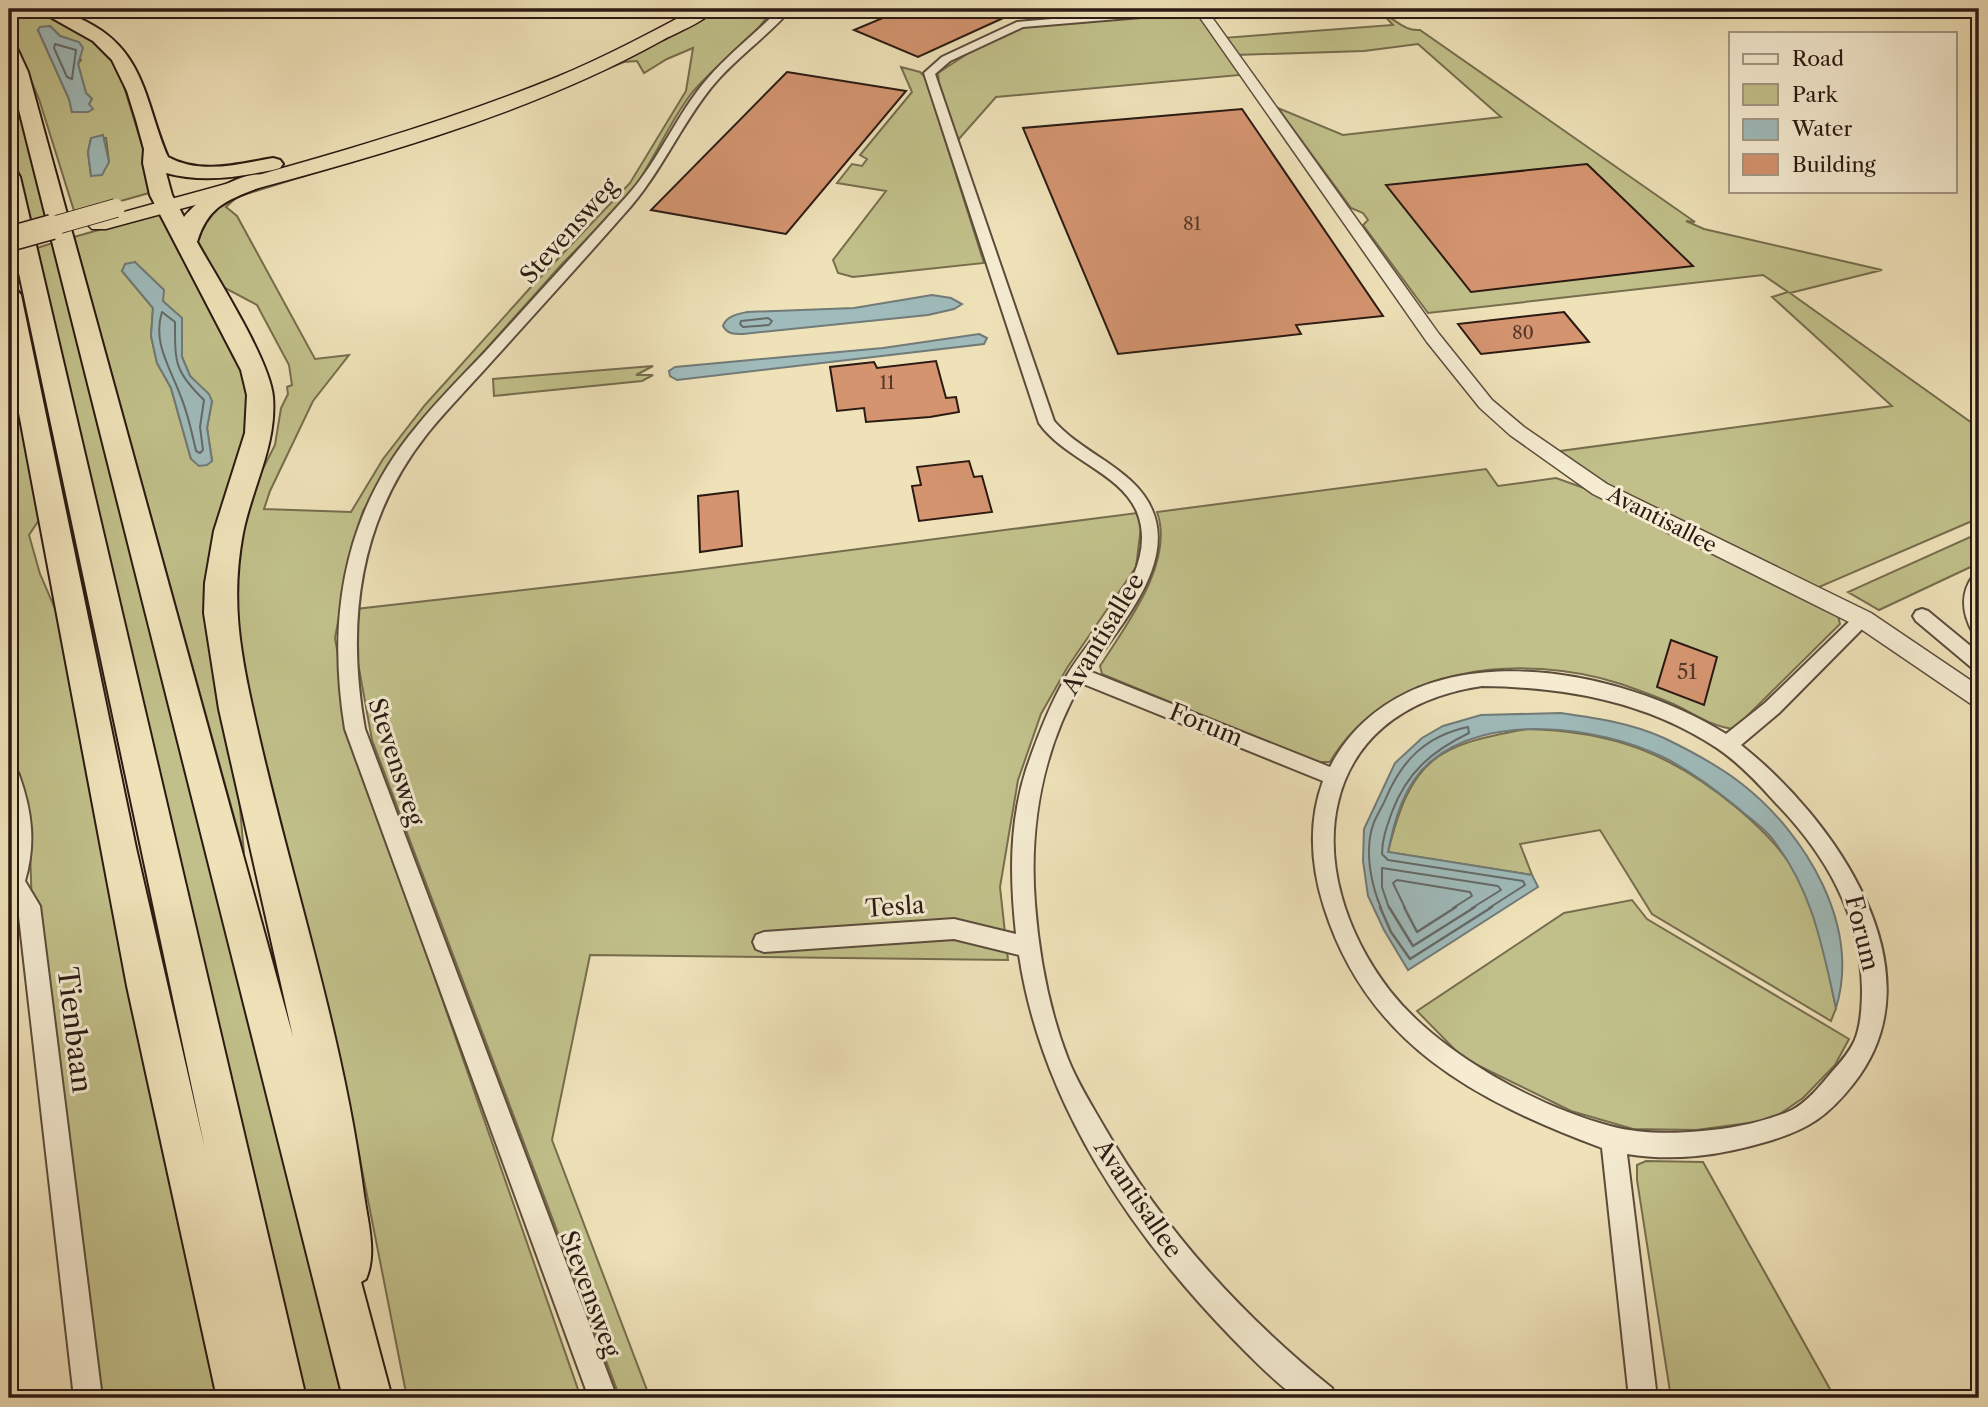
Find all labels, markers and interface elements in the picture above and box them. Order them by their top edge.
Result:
legend [1729,32,1956,192]
text: Road [1792,46,1844,71]
text: Park [1792,82,1838,107]
text: Water [1791,116,1852,141]
text: Building [1792,152,1877,177]
street label: Stevensweg [514,172,624,290]
house number: 81 [1183,213,1202,235]
house number: 80 [1512,322,1534,344]
house number: 11 [879,372,895,394]
street label: Avantisallee [1603,481,1721,558]
street label: Avantisallee [1055,568,1150,701]
house number: 51 [1677,659,1697,684]
street label: Stevensweg [362,694,431,830]
street label: Forum [1165,697,1247,752]
street label: Tesla [864,890,926,923]
street label: Forum [1839,892,1886,974]
street label: Tienbaan [50,965,100,1095]
street label: Avantisallee [1088,1133,1189,1263]
street label: Stevensweg [554,1227,627,1361]

